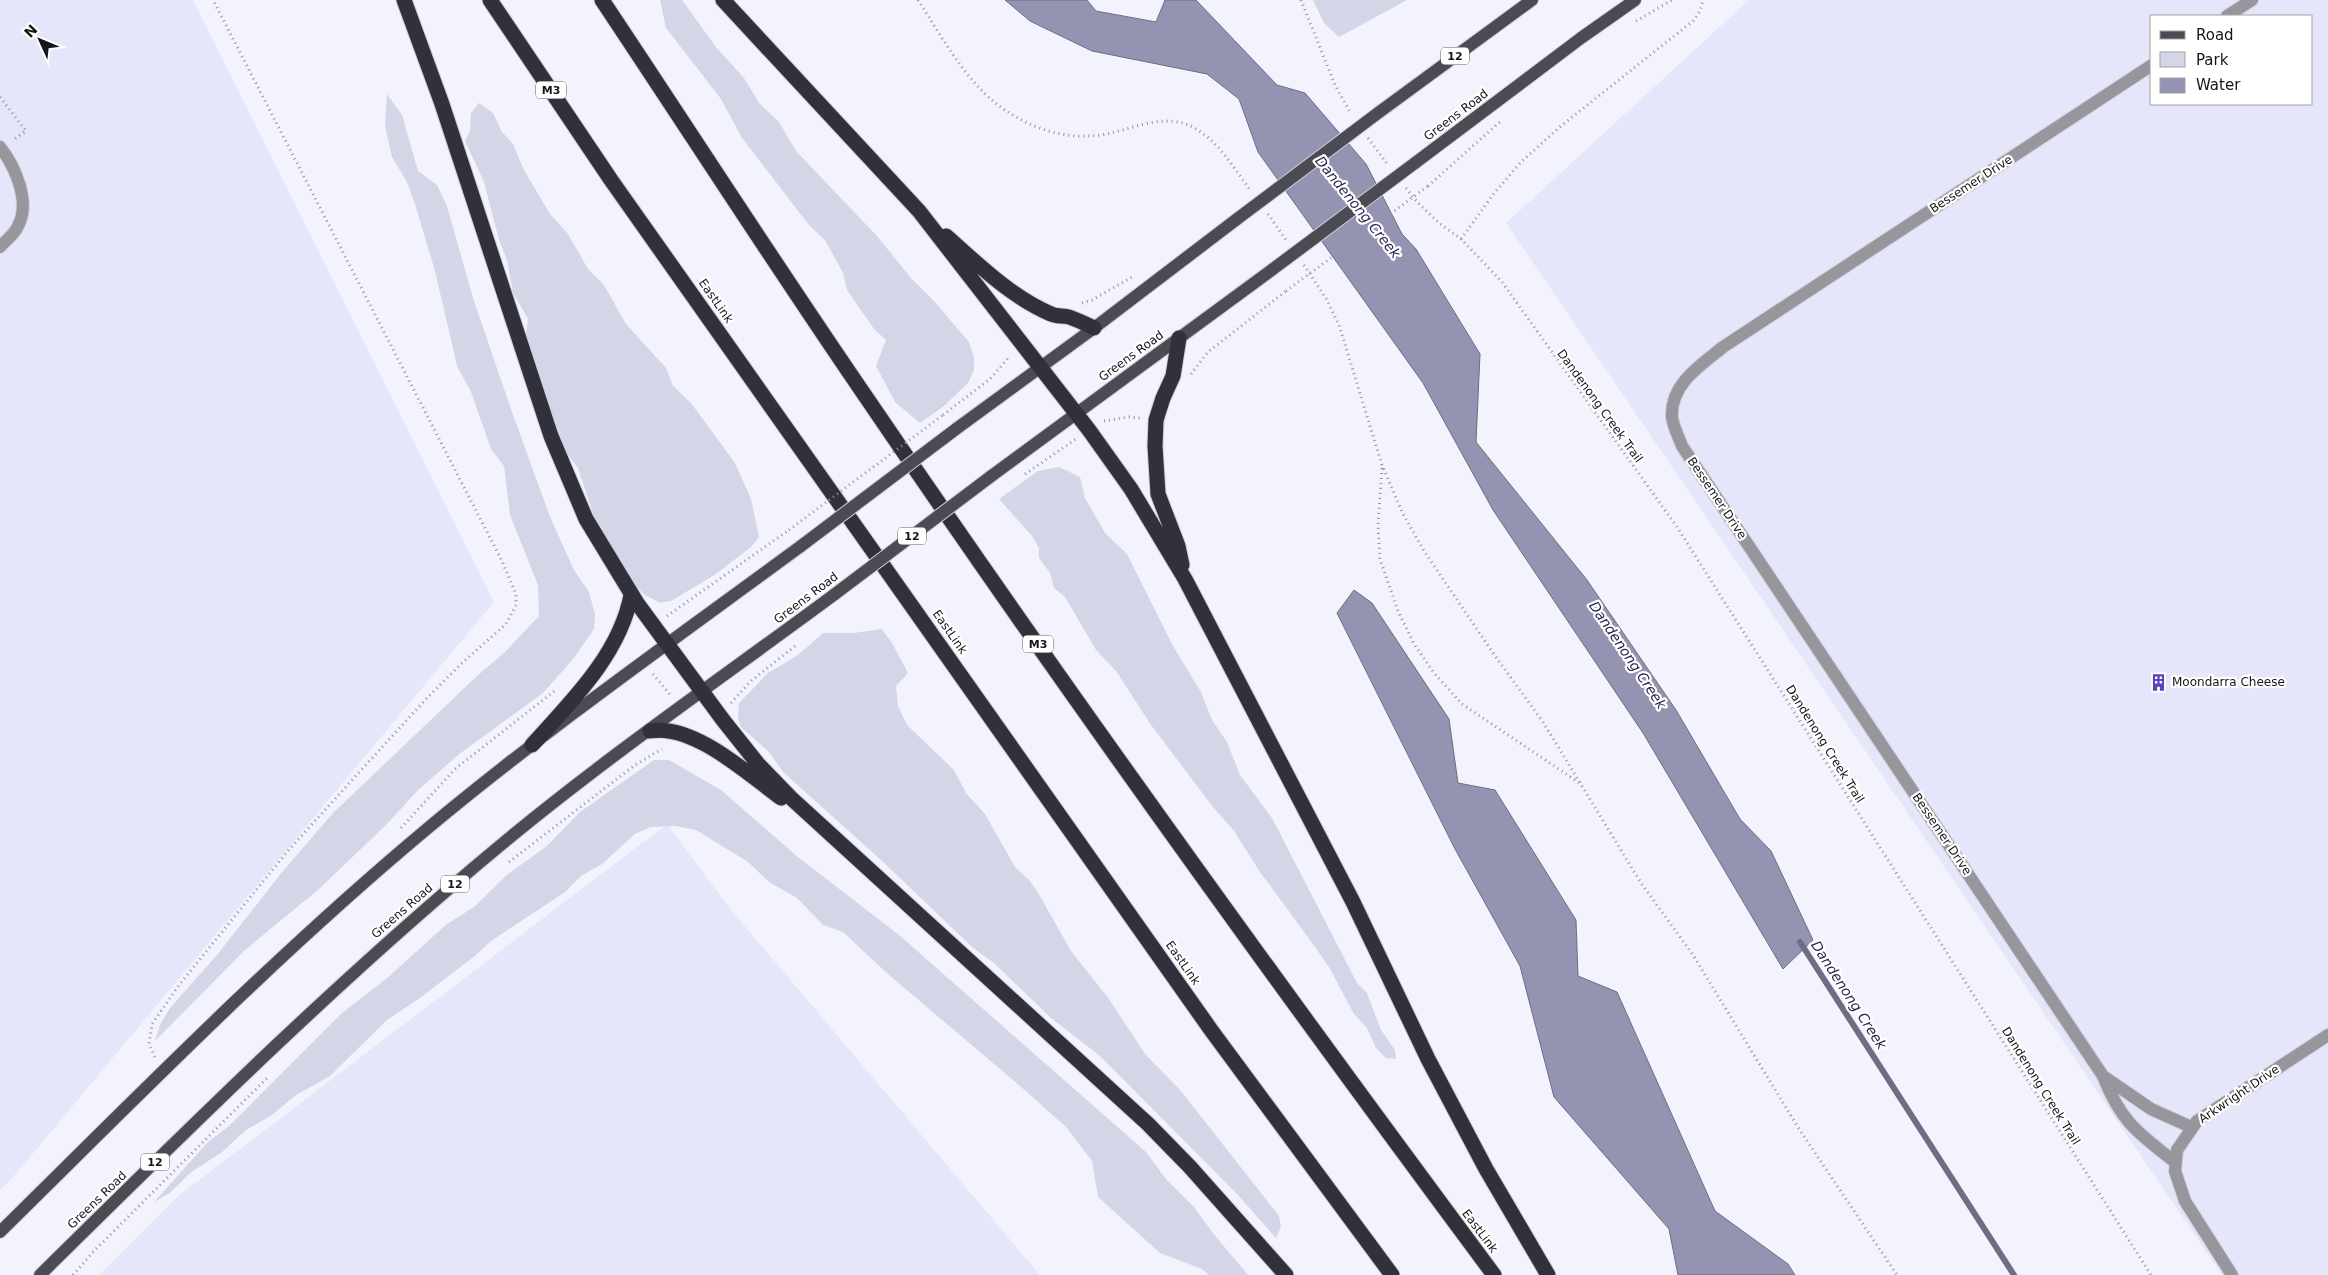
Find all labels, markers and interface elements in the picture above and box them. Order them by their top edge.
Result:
north arrow [15,15,65,65]
legend [2150,15,2313,105]
text: N [21,21,40,41]
text: Road [2196,26,2234,44]
road number: 12 [1441,48,1469,64]
text: Park [2196,51,2229,69]
text: Water [2196,76,2241,94]
road number: M3 [536,82,566,98]
street label: Greens Road [1421,86,1491,144]
street label: Bessemer Drive [1927,152,2015,216]
water label: Dandenong Creek [1312,153,1405,262]
street label: EastLink [696,276,736,326]
street label: Greens Road [1096,328,1166,384]
street label: Dandenong Creek Trail [1554,347,1646,465]
street label: Bessemer Drive [1685,455,1749,541]
road number: 12 [898,528,926,544]
street label: Greens Road [771,569,841,627]
water label: Dandenong Creek [1586,598,1670,713]
street label: EastLink [930,607,970,657]
road number: M3 [1023,636,1053,652]
building icon: Moondarra Cheese [2148,672,2168,692]
place label: Moondarra Cheese [2172,675,2285,689]
street label: Dandenong Creek Trail [1783,682,1867,806]
street label: Bessemer Drive [1910,791,1974,877]
road number: 12 [441,876,469,892]
street label: Greens Road [369,881,435,941]
street label: EastLink [1163,938,1203,988]
water label: Dandenong Creek [1808,938,1891,1053]
street label: Dandenong Creek Trail [1999,1024,2083,1148]
street label: Arkwright Drive [2196,1062,2282,1126]
road number: 12 [141,1154,169,1170]
street label: Greens Road [65,1168,129,1232]
street label: EastLink [1459,1207,1501,1255]

